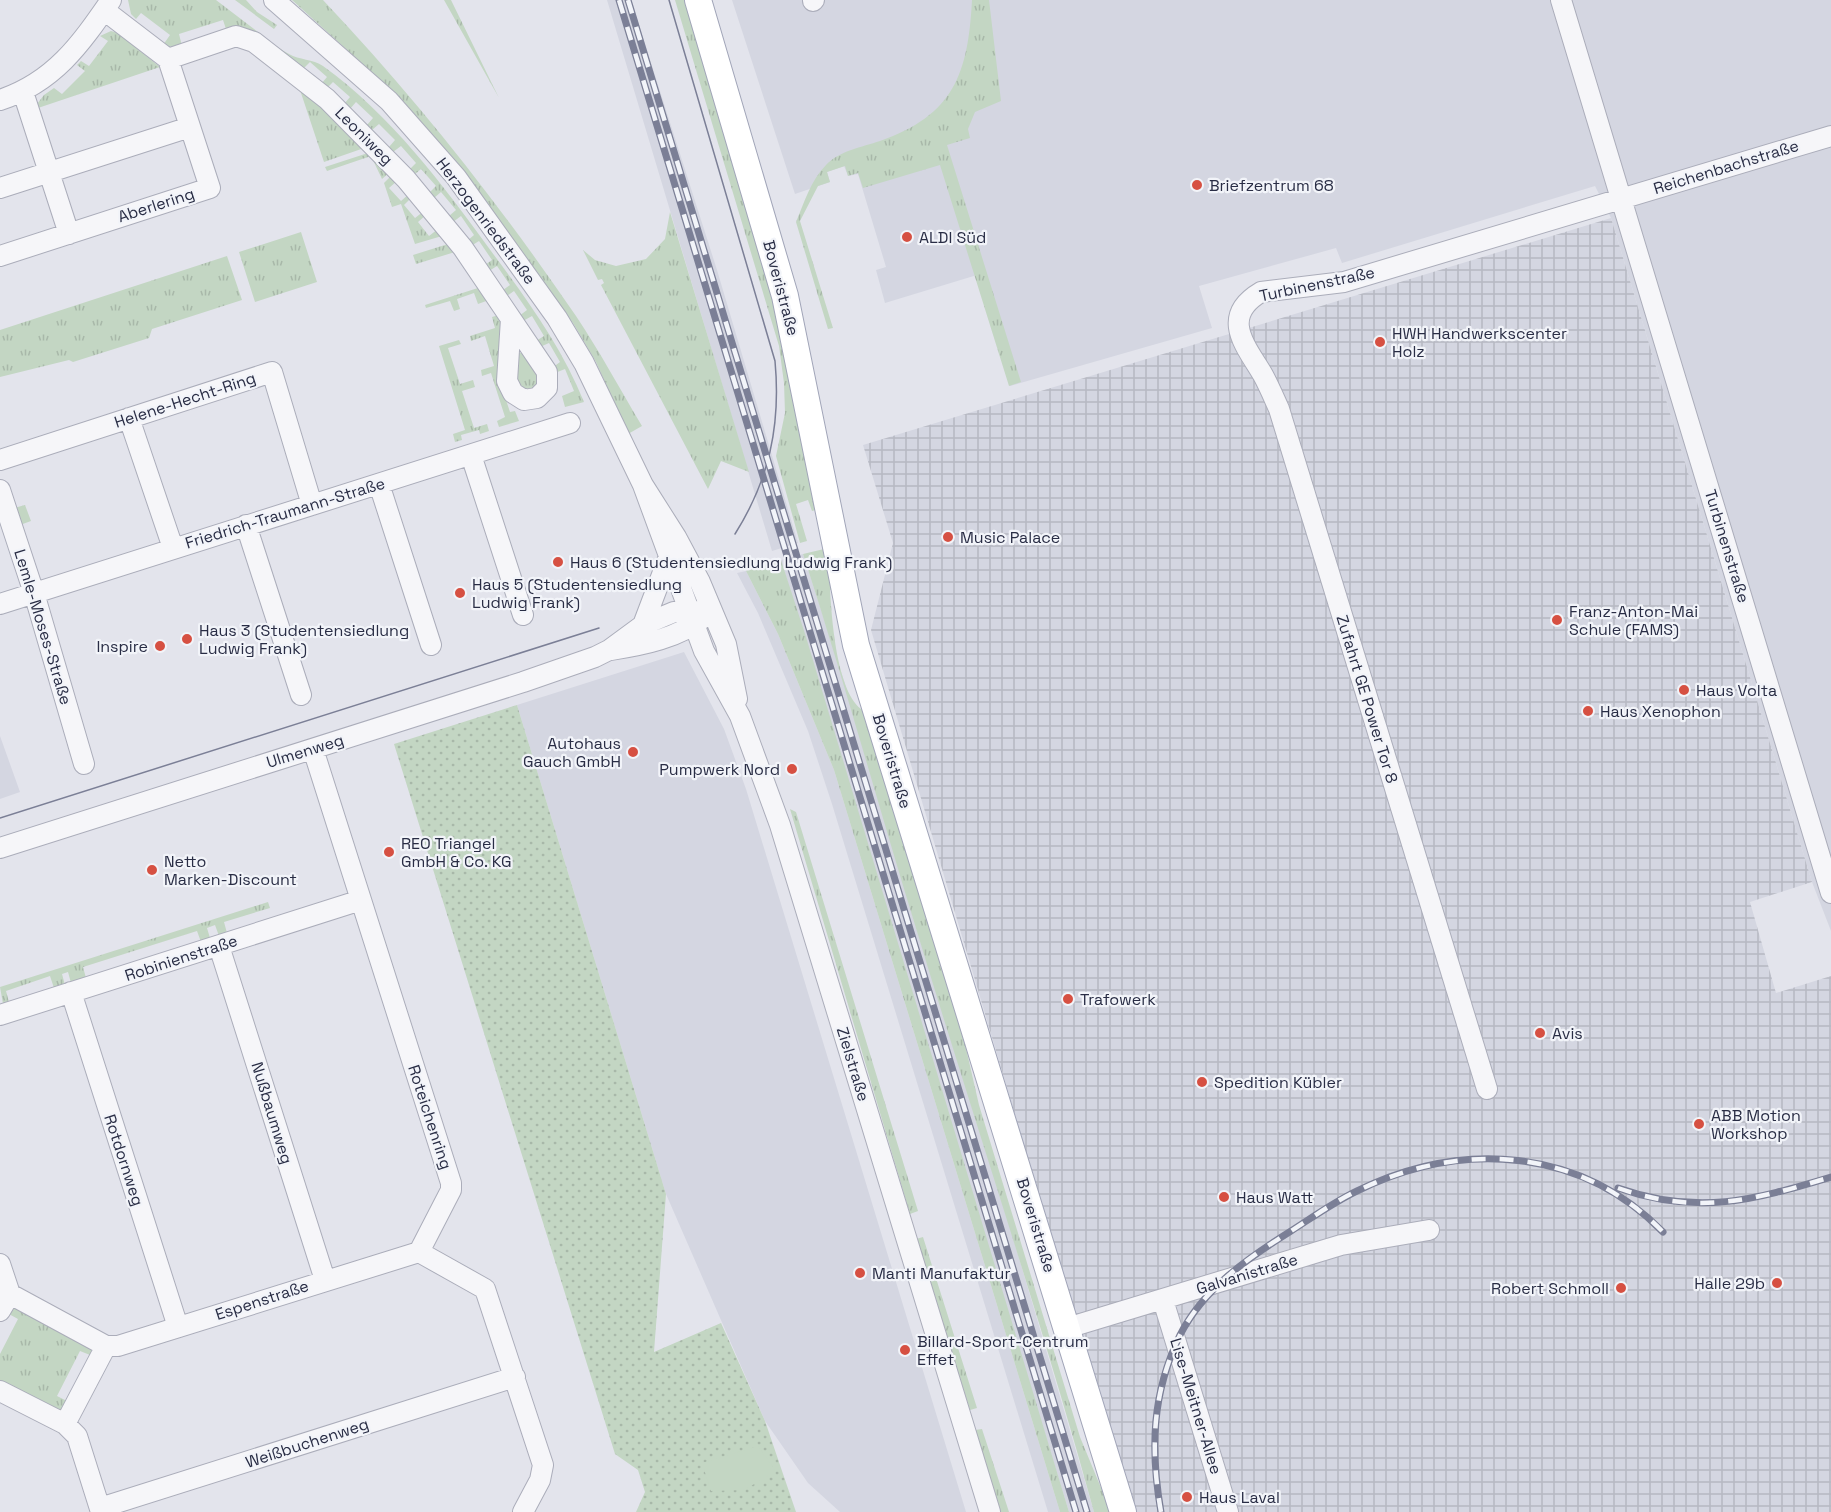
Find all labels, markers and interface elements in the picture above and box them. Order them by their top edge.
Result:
street label: Leoniweg [330,102,398,170]
street label: Reichenbachstraße [1651,135,1801,199]
street label: Herzogenriedstraße [431,153,541,289]
place label: Briefzentrum 68 [1209,175,1334,196]
marker: Briefzentrum 68 [1190,178,1204,192]
street label: Aberlering [115,183,197,227]
place label: ALDI Süd [919,227,986,248]
marker: ALDI Süd [900,230,914,244]
street label: Boveristraße [758,238,804,338]
street label: Turbinenstraße [1257,262,1377,306]
place label: HWH Handwerkscenter Holz [1392,323,1567,362]
marker: HWH Handwerkscenter Holz [1373,335,1387,349]
street label: Helene-Hecht-Ring [112,367,258,433]
street label: Friedrich-Traumann-Straße [183,473,387,553]
street label: Turbinenstraße [1700,487,1754,605]
place label: Music Palace [960,527,1060,548]
marker: Music Palace [941,530,955,544]
street label: Lemle-Moses-Straße [9,547,77,707]
place label: Haus 6 (Studentensiedlung Ludwig Frank) [570,552,892,573]
marker: Haus 6 (Studentensiedlung Ludwig Frank) [551,555,565,569]
place label: Haus 5 (Studentensiedlung Ludwig Frank) [472,574,682,613]
marker: Haus 5 (Studentensiedlung Ludwig Frank) [453,586,467,600]
place label: Franz-Anton-Mai Schule (FAMS) [1569,601,1698,640]
street label: Zufahrt GE Power Tor 8 [1331,612,1403,786]
marker: Franz-Anton-Mai Schule (FAMS) [1550,613,1564,627]
place label: Haus 3 (Studentensiedlung Ludwig Frank) [199,620,409,659]
marker: Haus 3 (Studentensiedlung Ludwig Frank) [180,632,194,646]
place label: Inspire [96,636,148,657]
marker: Inspire [153,639,167,653]
place label: Haus Volta [1696,680,1777,701]
marker: Haus Volta [1677,683,1691,697]
place label: Haus Xenophon [1600,701,1721,722]
marker: Haus Xenophon [1581,704,1595,718]
street label: Boveristraße [868,711,916,811]
street label: Ulmenweg [264,729,346,773]
place label: Autohaus Gauch GmbH [523,733,621,772]
marker: Autohaus Gauch GmbH [626,745,640,759]
place label: Pumpwerk Nord [659,759,780,780]
marker: Pumpwerk Nord [785,762,799,776]
place label: REO Triangel GmbH & Co. KG [401,833,512,872]
marker: REO Triangel GmbH & Co. KG [382,845,396,859]
place label: Netto Marken-Discount [164,851,297,890]
marker: Netto Marken-Discount [145,863,159,877]
street label: Robinienstraße [122,930,240,986]
place label: Trafowerk [1080,989,1156,1010]
marker: Trafowerk [1061,992,1075,1006]
place label: Avis [1552,1023,1583,1044]
street label: Zielstraße [832,1024,874,1104]
marker: Avis [1533,1026,1547,1040]
street label: Nußbaumweg [247,1059,297,1167]
street label: Roteichenring [403,1062,457,1172]
place label: Spedition Kübler [1214,1072,1342,1093]
marker: Spedition Kübler [1195,1075,1209,1089]
place label: ABB Motion Workshop [1711,1105,1801,1144]
street label: Rotdornweg [99,1112,149,1208]
marker: ABB Motion Workshop [1692,1117,1706,1131]
street label: Boveristraße [1012,1175,1060,1275]
place label: Haus Watt [1236,1187,1313,1208]
marker: Haus Watt [1217,1190,1231,1204]
street label: Galvanistraße [1194,1249,1300,1299]
place label: Manti Manufaktur [872,1263,1010,1284]
marker: Manti Manufaktur [853,1266,867,1280]
place label: Halle 29b [1694,1273,1765,1294]
street label: Espenstraße [213,1275,311,1325]
marker: Halle 29b [1770,1276,1784,1290]
place label: Robert Schmoll [1491,1278,1609,1299]
marker: Robert Schmoll [1614,1281,1628,1295]
place label: Billard-Sport-Centrum Effet [917,1331,1089,1370]
street label: Lise-Meitner-Allee [1165,1335,1227,1477]
marker: Billard-Sport-Centrum Effet [898,1343,912,1357]
street label: Weißbuchenweg [243,1413,371,1473]
place label: Haus Laval [1199,1487,1280,1508]
marker: Haus Laval [1180,1490,1194,1504]

